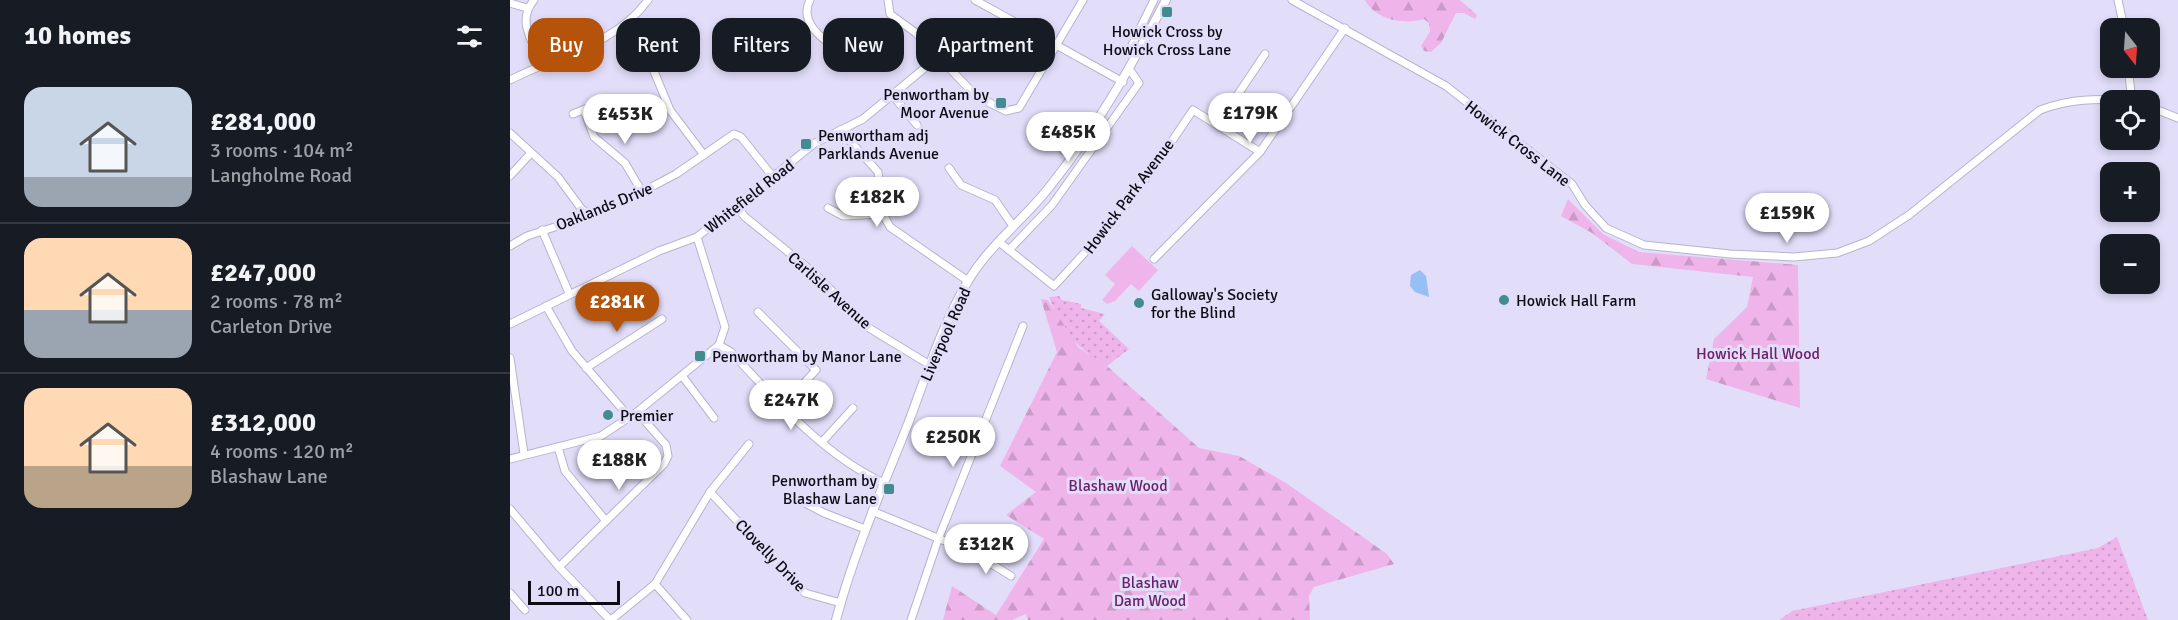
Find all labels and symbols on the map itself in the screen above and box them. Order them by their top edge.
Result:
marker: Howick Cross by Howick Cross Lane [1160,5,1174,19]
north arrow [2100,18,2160,78]
place label: Howick Cross by Howick Cross Lane [1103,22,1231,60]
place label: Penwortham by Moor Avenue [883,85,990,123]
pin: £179K [1208,93,1292,144]
pin: £453K [583,94,667,145]
marker: Penwortham by Moor Avenue [994,96,1008,110]
street label: Howick Cross Lane [1461,96,1574,191]
pin: £485K [1026,112,1110,163]
place label: Penwortham adj Parklands Avenue [818,126,939,164]
street label: Howick Park Avenue [1079,135,1178,258]
marker: Penwortham adj Parklands Avenue [799,137,813,151]
street label: Whitefield Road [701,156,798,238]
pin: £182K [835,177,919,228]
street label: Oaklands Drive [553,178,656,235]
pin: £159K [1745,193,1829,244]
street label: Carlisle Avenue [783,248,875,334]
pin: £281K [575,282,659,333]
street label: Liverpool Road [916,284,976,385]
place label: Galloway's Society for the Blind [1151,285,1278,323]
place label: Howick Hall Farm [1516,291,1636,311]
marker: Howick Hall Farm [1497,293,1511,307]
marker: Galloway's Society for the Blind [1132,296,1146,310]
park label: Howick Hall Wood [1696,344,1820,364]
place label: Penwortham by Manor Lane [712,347,902,367]
marker: Penwortham by Manor Lane [693,349,707,363]
pin: £247K [749,380,833,431]
place label: Premier [620,406,674,426]
marker: Premier [601,408,615,422]
pin: £250K [911,417,995,468]
pin: £188K [577,440,661,491]
place label: Penwortham by Blashaw Lane [771,471,878,509]
park label: Blashaw Wood [1068,476,1168,496]
marker: Penwortham by Blashaw Lane [882,482,896,496]
street label: Clovelly Drive [731,515,810,596]
pin: £312K [944,524,1028,575]
park label: Blashaw Dam Wood [1114,573,1186,611]
scale bar [528,578,620,606]

